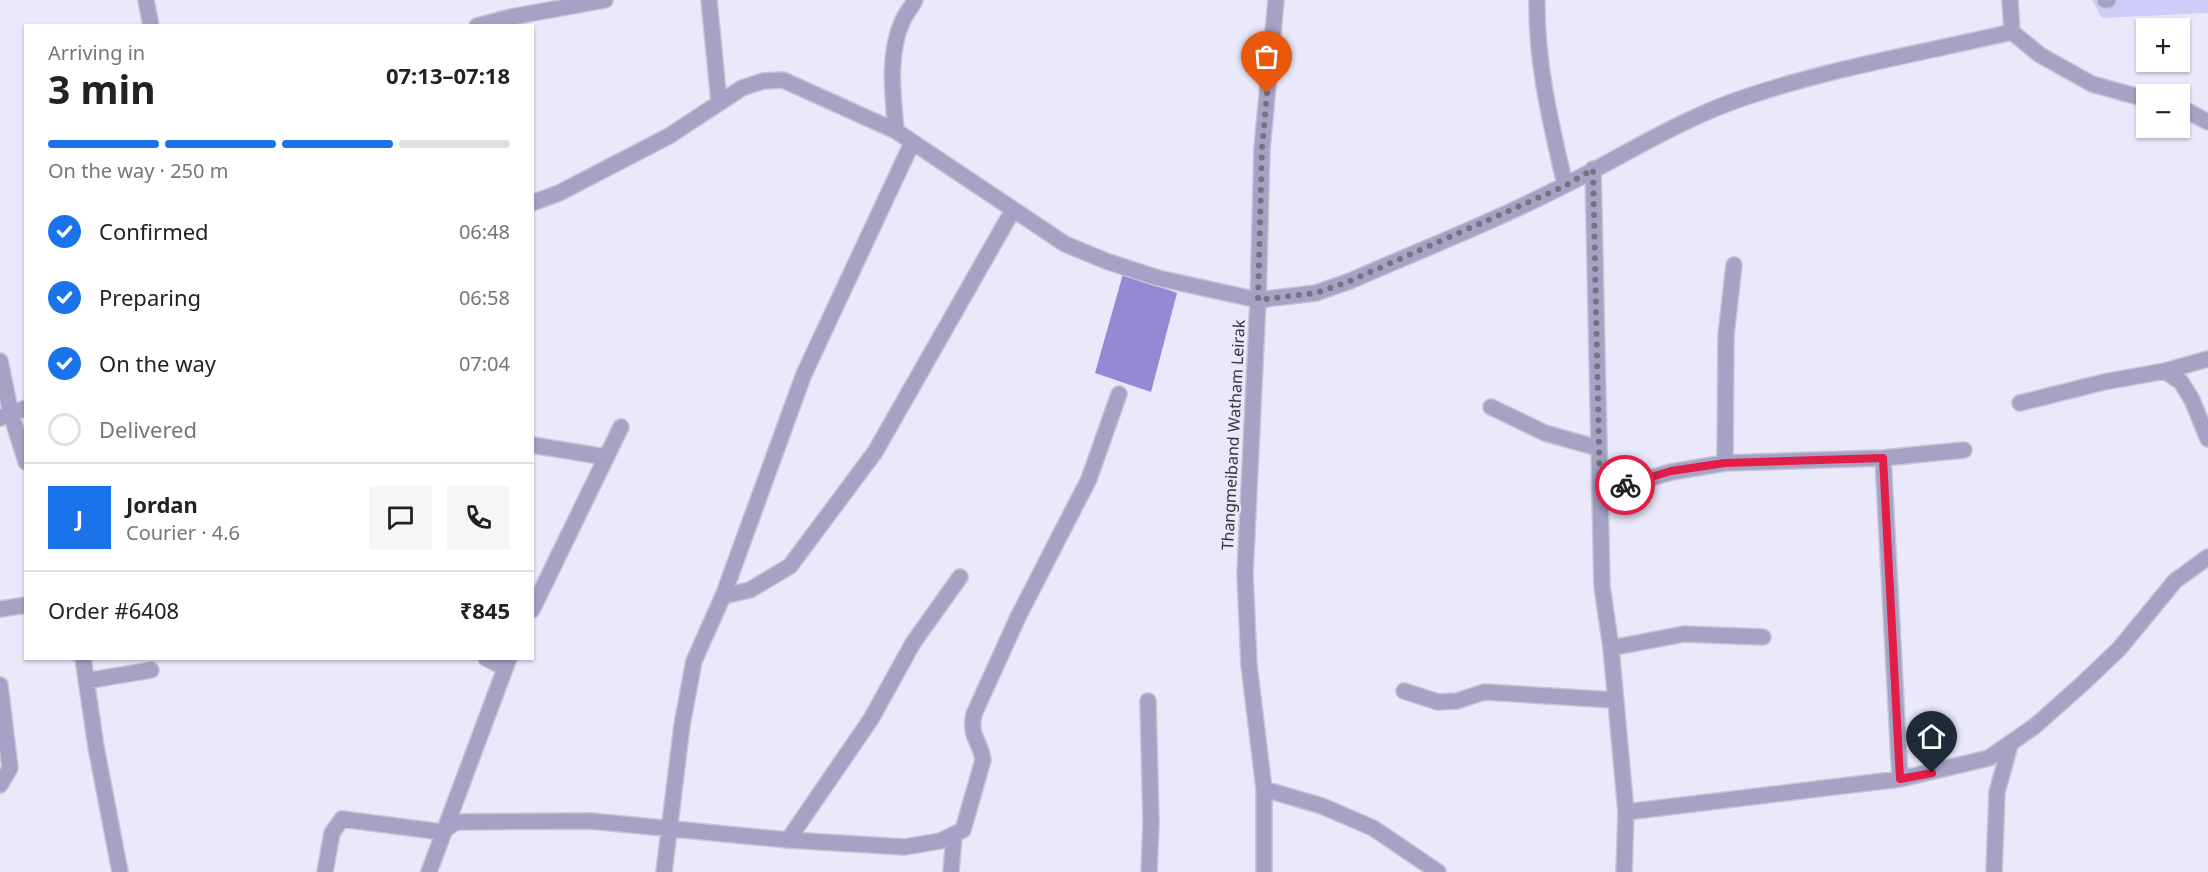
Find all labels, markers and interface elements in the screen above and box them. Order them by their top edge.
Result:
map controls [2136,18,2190,138]
button: + [2136,18,2190,72]
pin [1241,31,1292,93]
text: Arriving in [48,39,145,66]
icon: bag [1250,40,1283,73]
text: 07:13–07:18 [386,60,510,90]
text: 3 min [48,62,155,115]
button: − [2136,84,2190,138]
text: On the way · 250 m [48,157,228,184]
icon: check [48,215,81,248]
text: Confirmed [99,216,209,246]
text: 06:48 [459,218,510,245]
icon: check [48,281,81,314]
text: Preparing [99,282,201,312]
text: 06:58 [459,284,510,311]
street label: Thangmeiband Watham Leirak [1216,319,1250,551]
icon: check [48,347,81,380]
text: On the way [99,348,216,378]
text: 07:04 [459,350,510,377]
text: Delivered [99,414,197,444]
courier [1595,455,1655,515]
icon: bike [1609,469,1642,502]
button: chat [369,486,432,549]
button: phone [447,486,510,549]
text: Jordan [126,489,198,519]
text: J [76,502,83,532]
text: Courier · 4.6 [126,519,240,546]
text: Order #6408 [48,595,179,625]
text: ₹845 [460,595,510,625]
pin [1906,711,1957,773]
icon: home [1915,720,1948,753]

